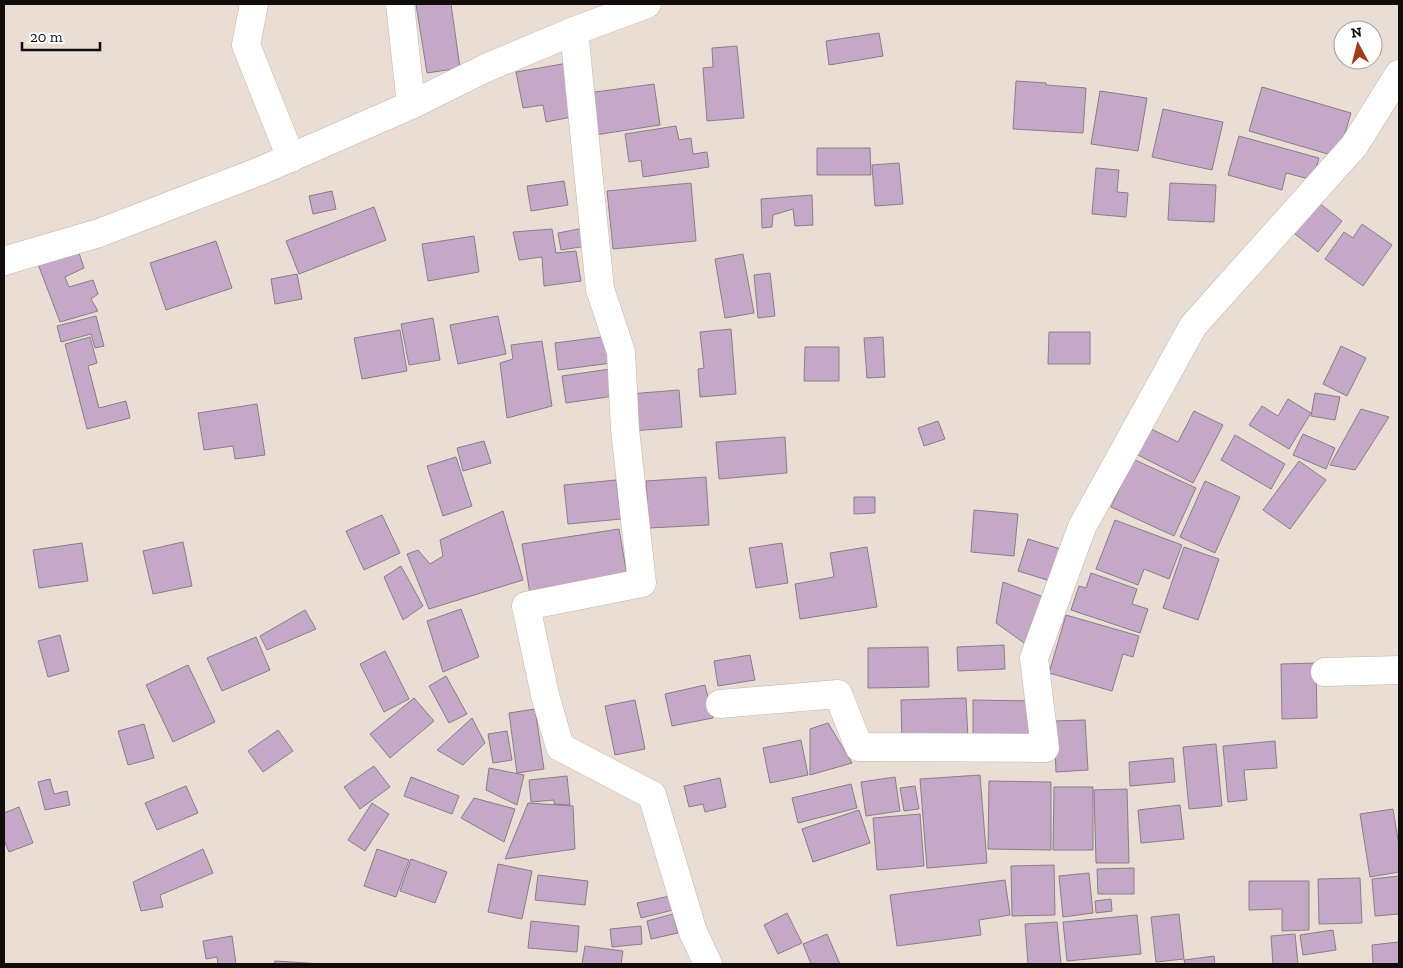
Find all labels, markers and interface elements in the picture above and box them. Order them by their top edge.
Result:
scale bar [22,20,100,52]
north arrow [1333,20,1383,70]
text: N [1350,23,1363,42]
text: 20 m [30,28,63,46]

